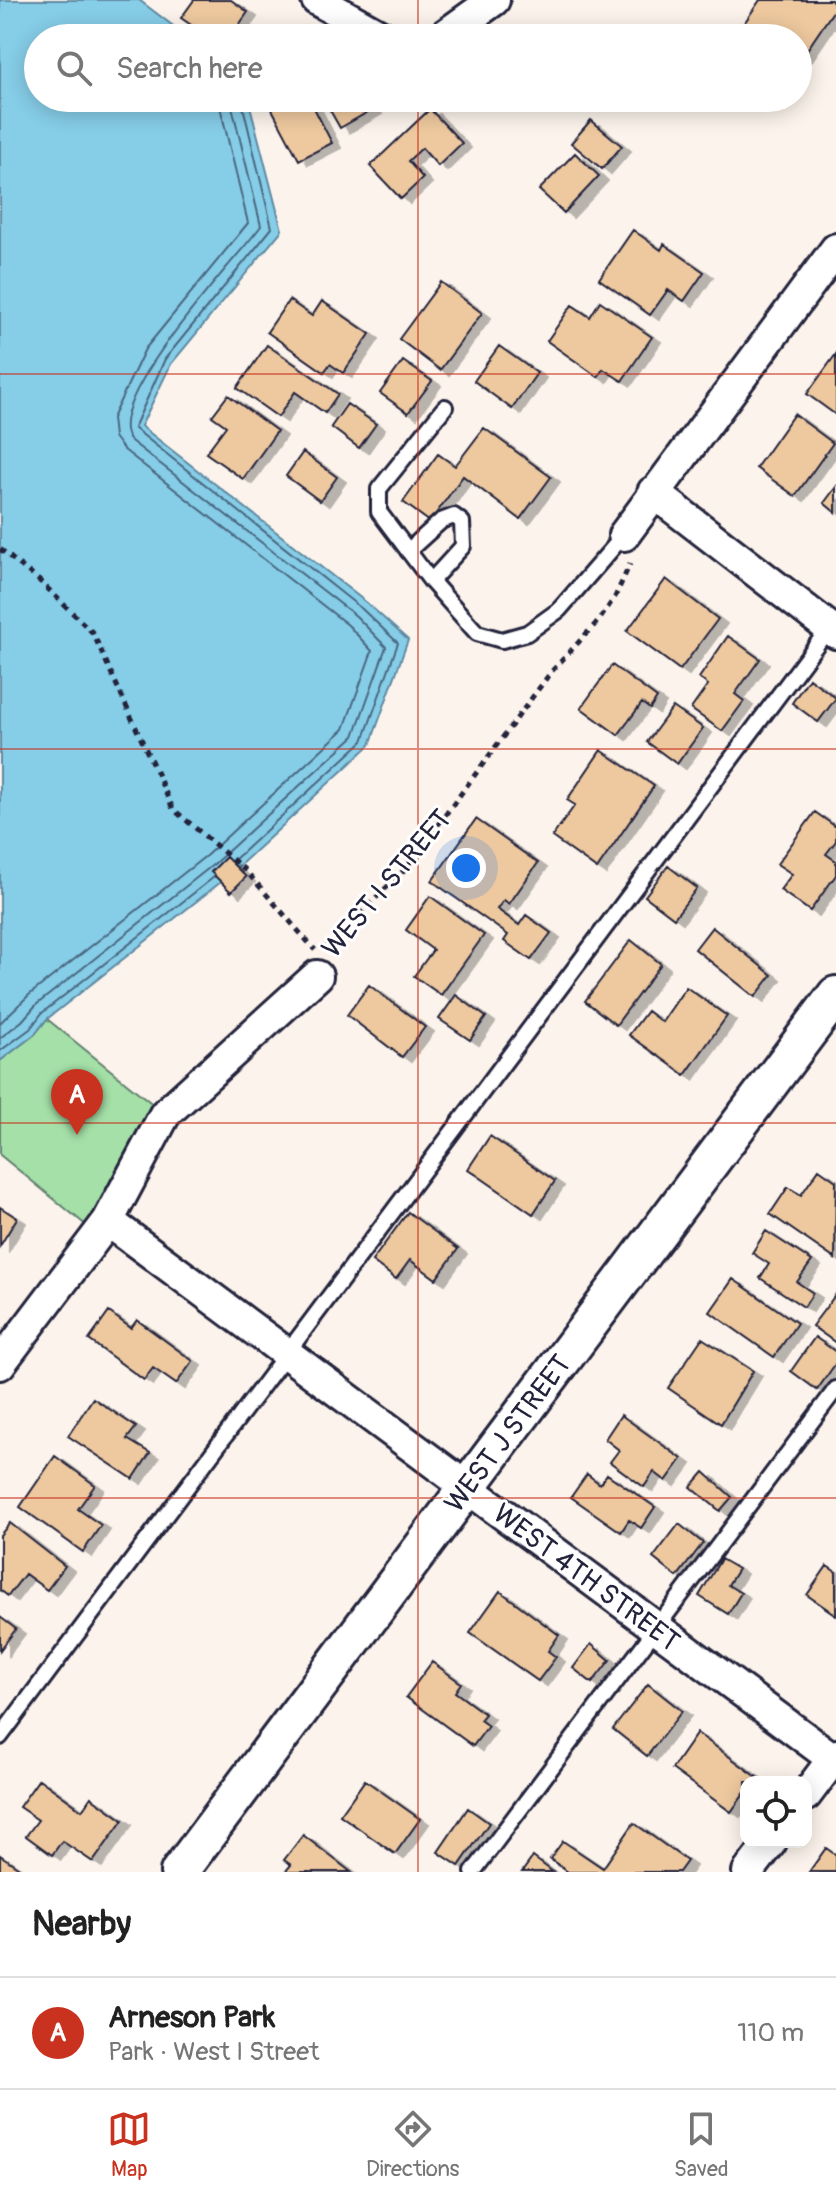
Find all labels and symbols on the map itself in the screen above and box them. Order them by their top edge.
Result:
street label: WEST I STREET [315,803,459,965]
your location [446,848,486,888]
pin: A [51,1069,103,1135]
street label: WEST J STREET [437,1348,579,1520]
street label: WEST 4TH STREET [486,1497,686,1660]

